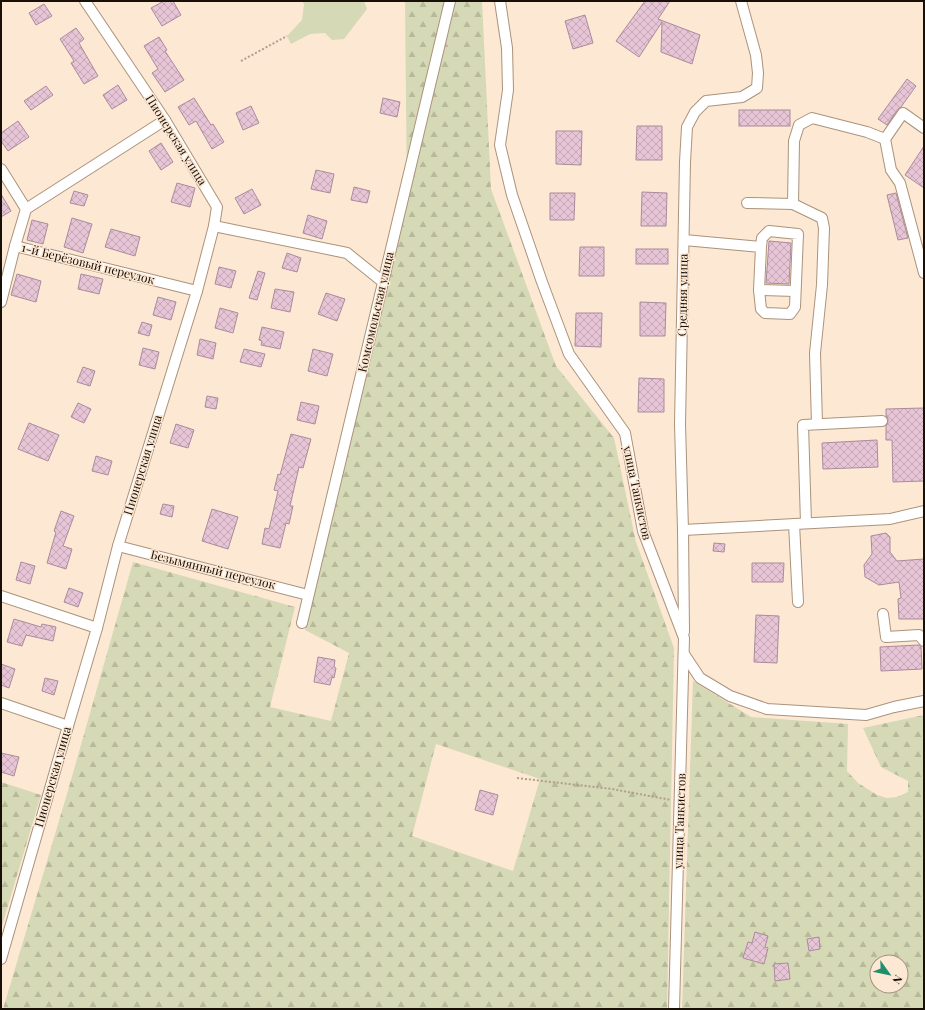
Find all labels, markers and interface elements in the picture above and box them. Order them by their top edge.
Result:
street label: Пионерская улица [142,91,211,188]
street label: 1-й Берёзовый переулок [20,239,157,287]
street label: Комсомольская улица [353,250,397,374]
street label: Средняя улица [673,253,691,337]
street label: Пионерская улица [119,413,165,517]
street label: улица Танкистов [620,443,656,542]
street label: Безымянный переулок [149,546,278,592]
street label: Пионерская улица [30,724,74,829]
street label: улица Танкистов [669,772,689,870]
north arrow [869,954,909,994]
text: N [889,972,906,987]

